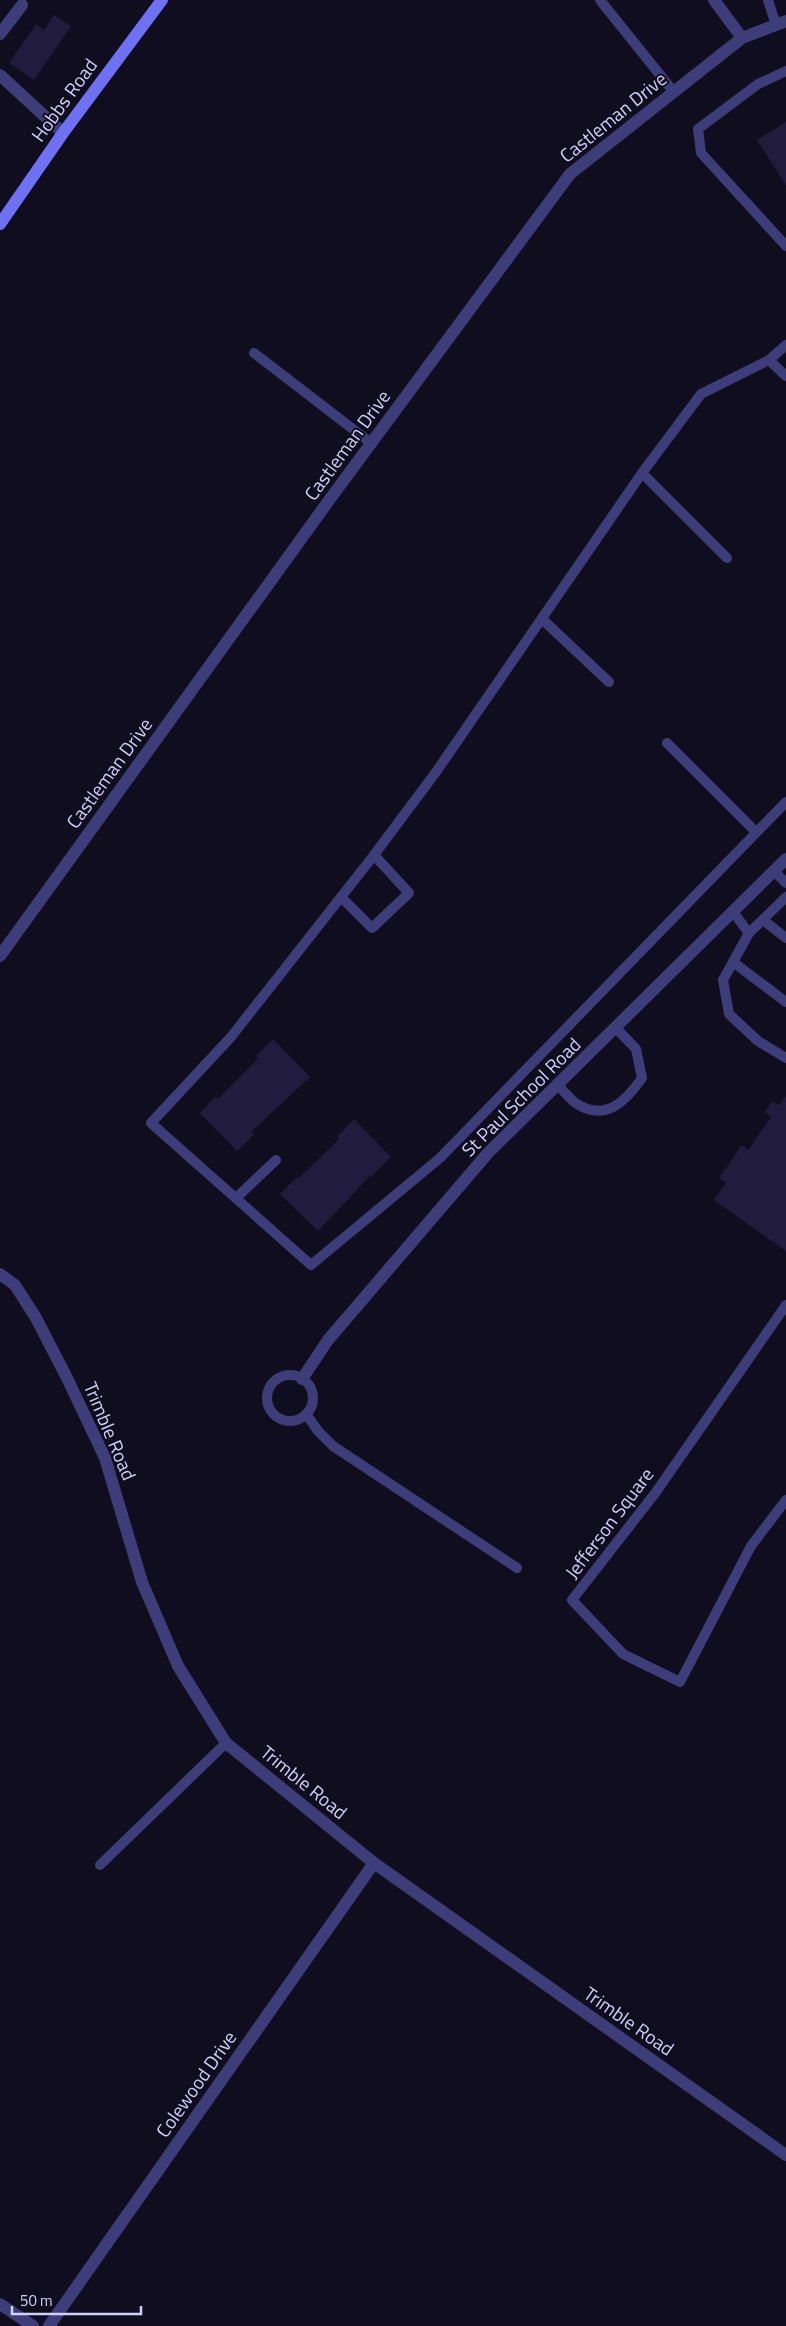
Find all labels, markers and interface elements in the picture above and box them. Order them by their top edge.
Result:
street label: Hobbs Road [23,52,104,147]
street label: Castleman Drive [553,64,673,169]
street label: Castleman Drive [296,383,397,506]
street label: Castleman Drive [58,711,159,834]
street label: St Paul School Road [454,1030,587,1163]
street label: Trimble Road [77,1377,144,1484]
street label: Jefferson Square [557,1461,660,1584]
street label: Trimble Road [255,1738,354,1826]
street label: Trimble Road [578,1979,680,2062]
street label: Colewood Drive [148,2024,243,2143]
scale bar [12,2284,141,2316]
text: 50 m [20,2289,53,2312]

